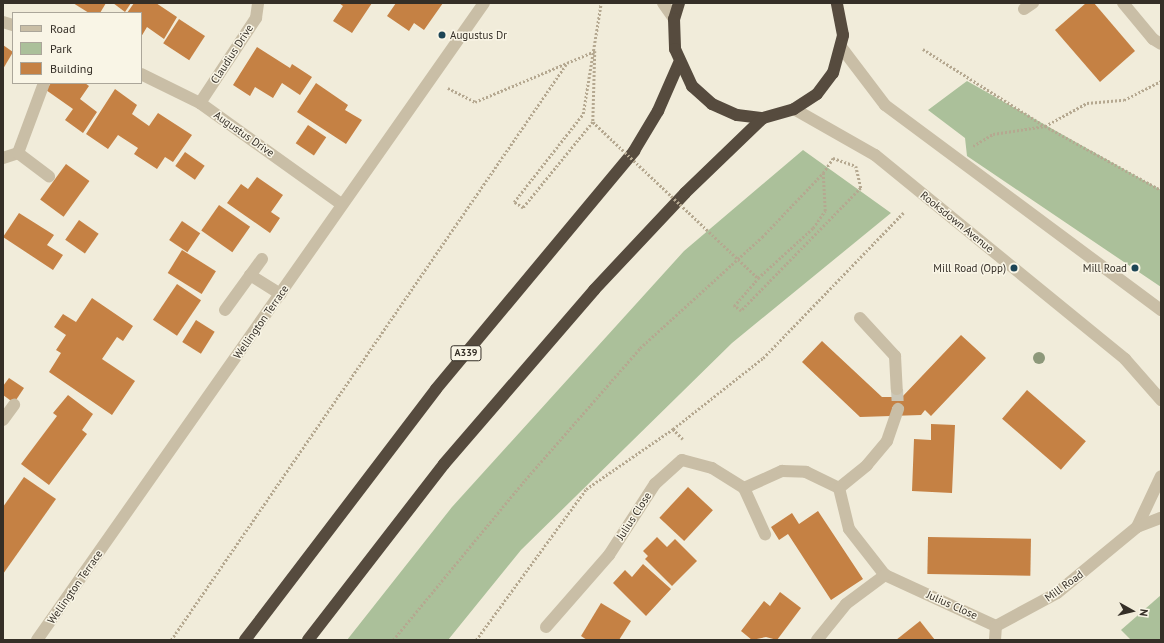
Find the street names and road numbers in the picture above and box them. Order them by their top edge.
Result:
street label: Claudius Drive [208,22,256,86]
street label: Augustus Drive [211,108,277,160]
street label: Rooksdown Avenue [918,188,996,256]
street label: Wellington Terrace [230,282,292,362]
road number: A339 [450,345,482,361]
street label: Julius Close [614,490,654,542]
street label: Wellington Terrace [44,547,106,627]
street label: Mill Road [1042,568,1086,604]
street label: Julius Close [924,588,980,622]

